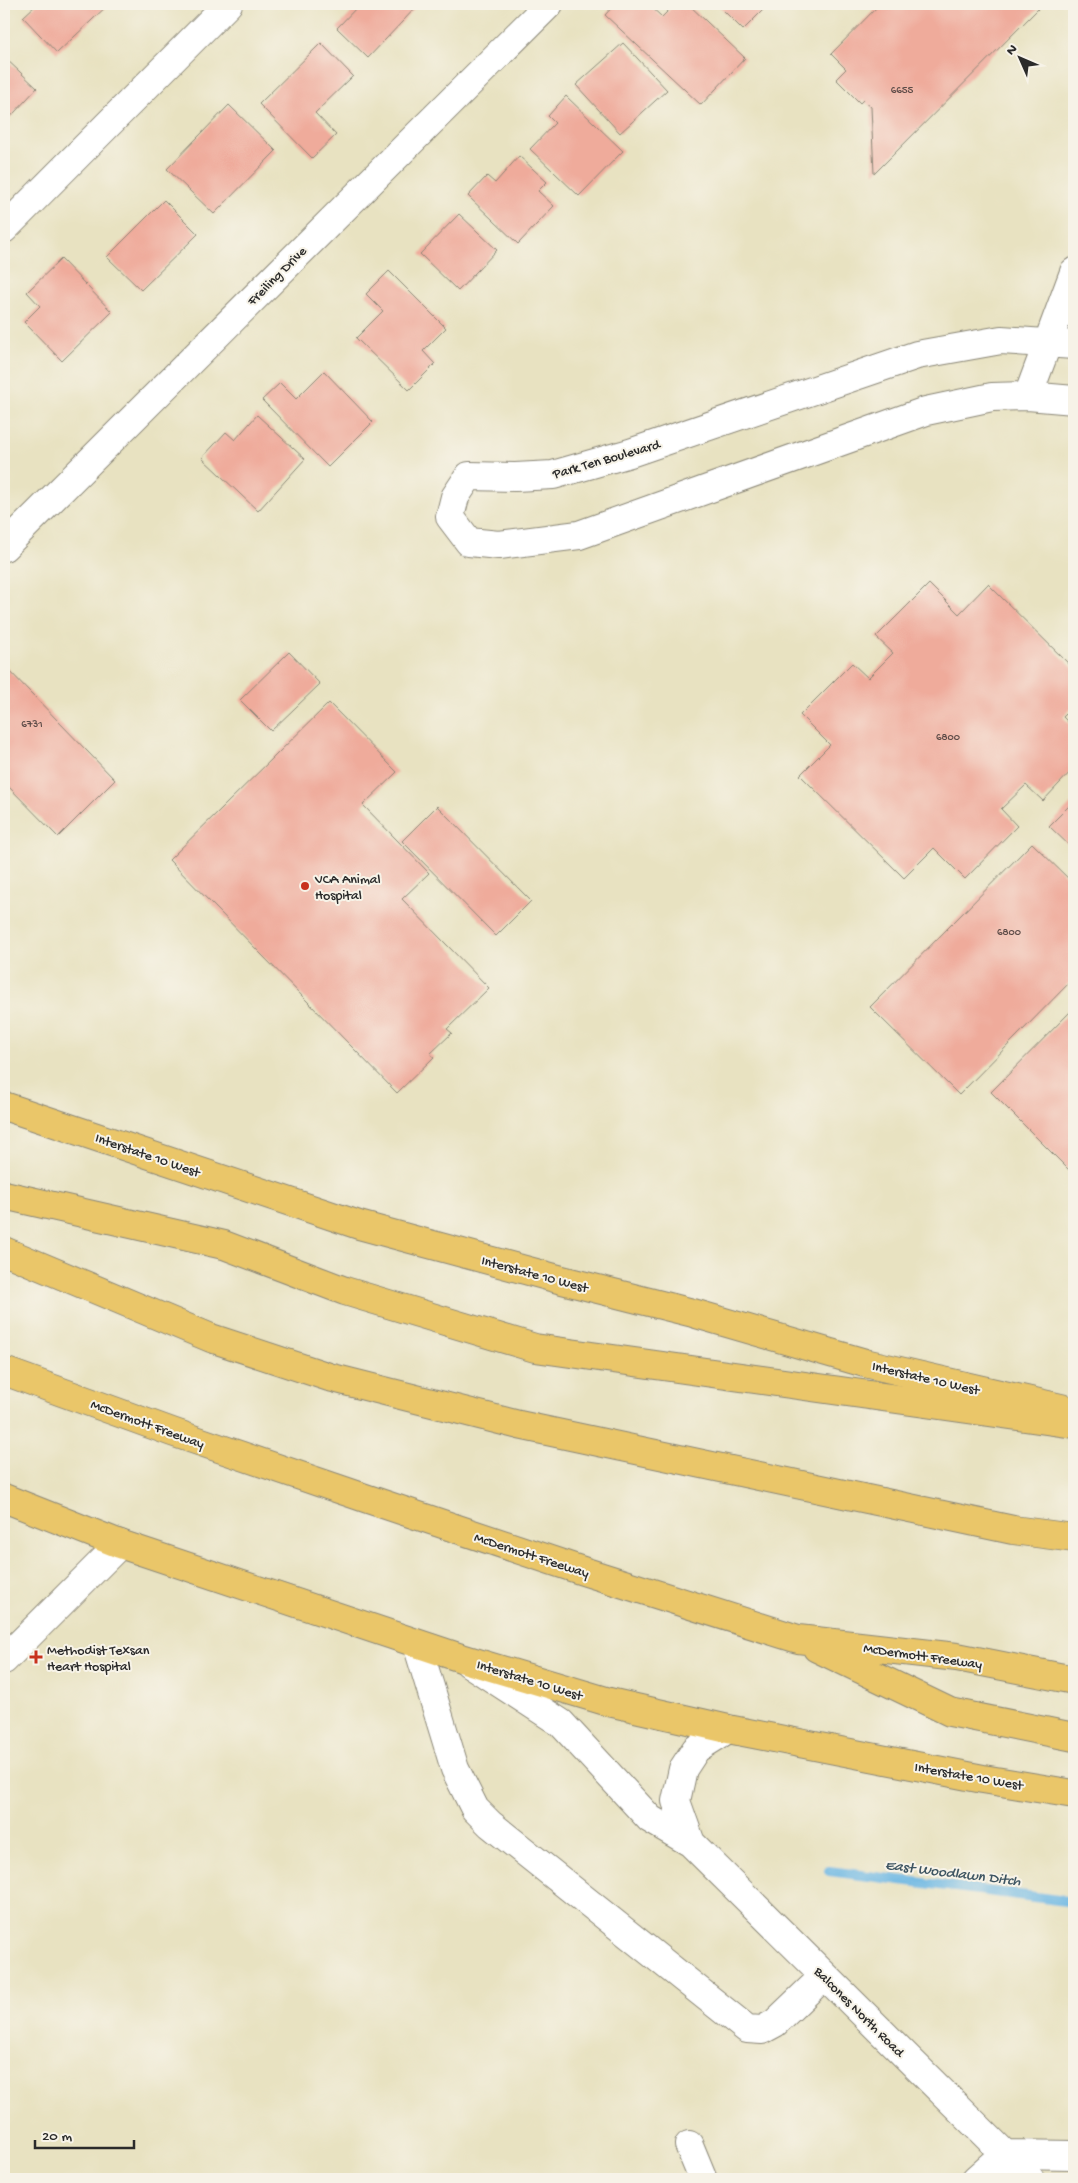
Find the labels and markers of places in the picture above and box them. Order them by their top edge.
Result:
place label: VCA Animal Hospital [314,872,381,905]
marker: VCA Animal Hospital [299,880,311,892]
place label: Methodist Texsan Heart Hospital [47,1643,150,1676]
marker: Methodist Texsan Heart Hospital [29,1650,43,1664]

